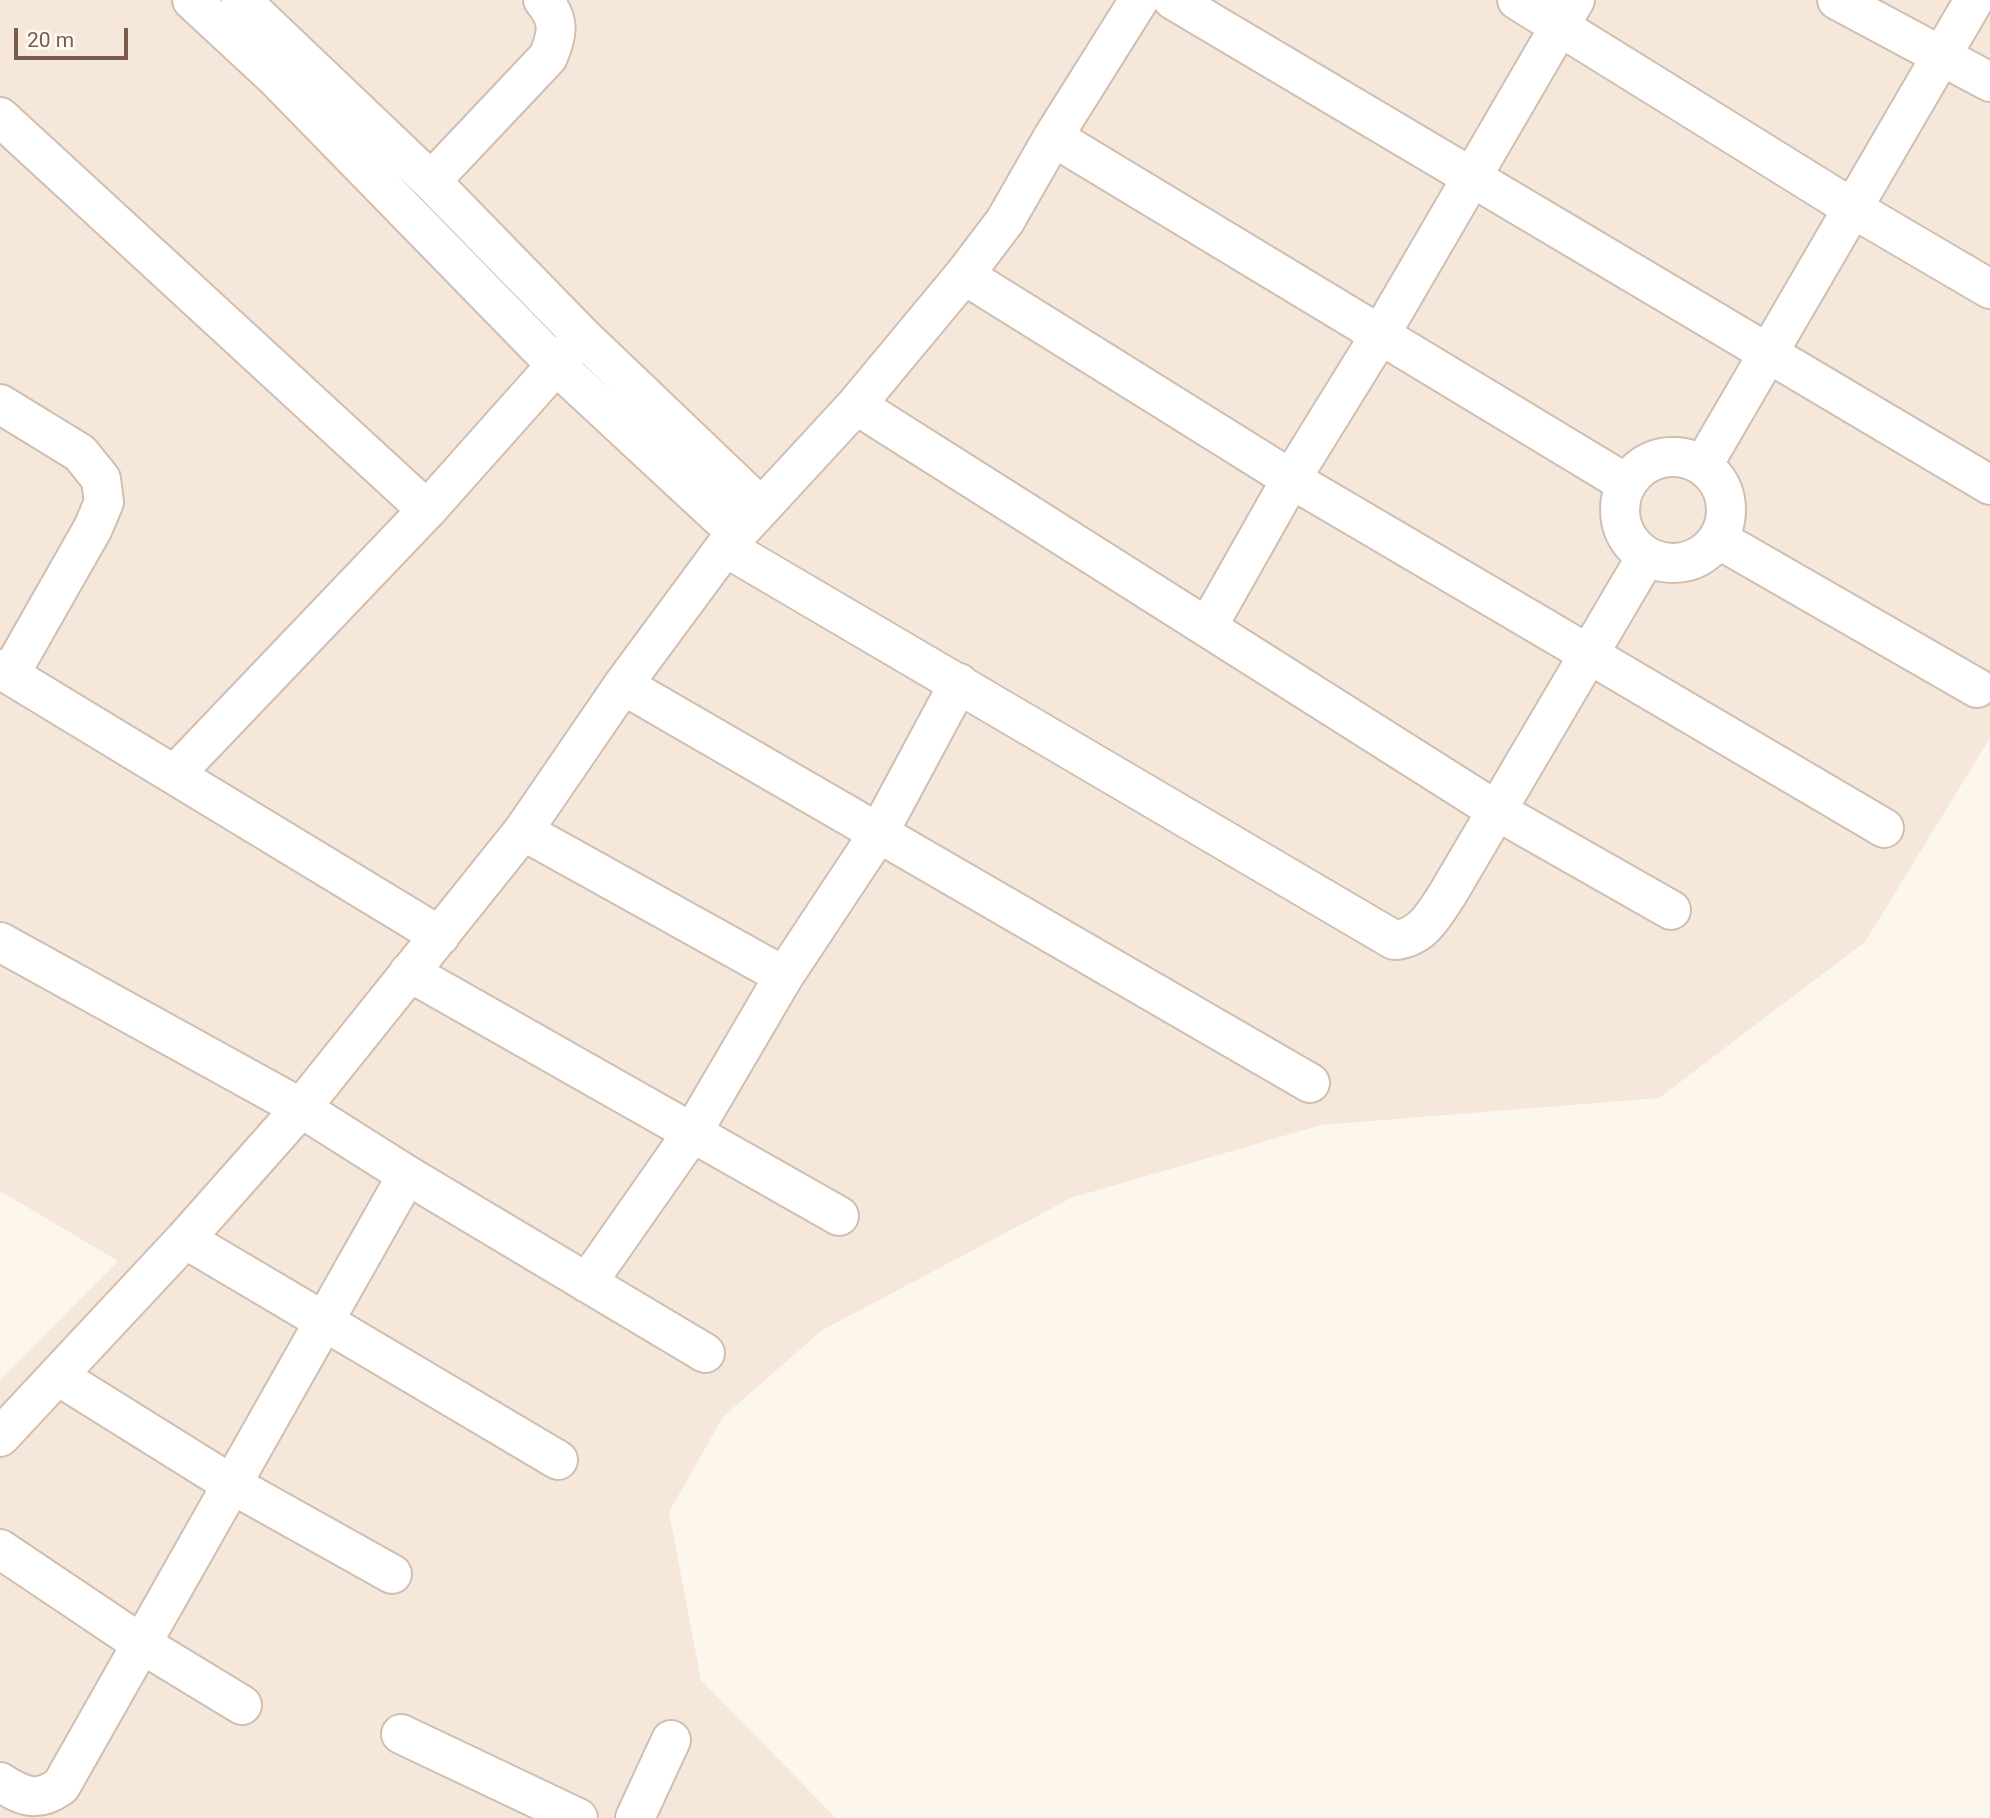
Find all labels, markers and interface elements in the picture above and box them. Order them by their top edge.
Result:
scale bar [18,14,131,58]
text: 20 m [27,28,74,52]

